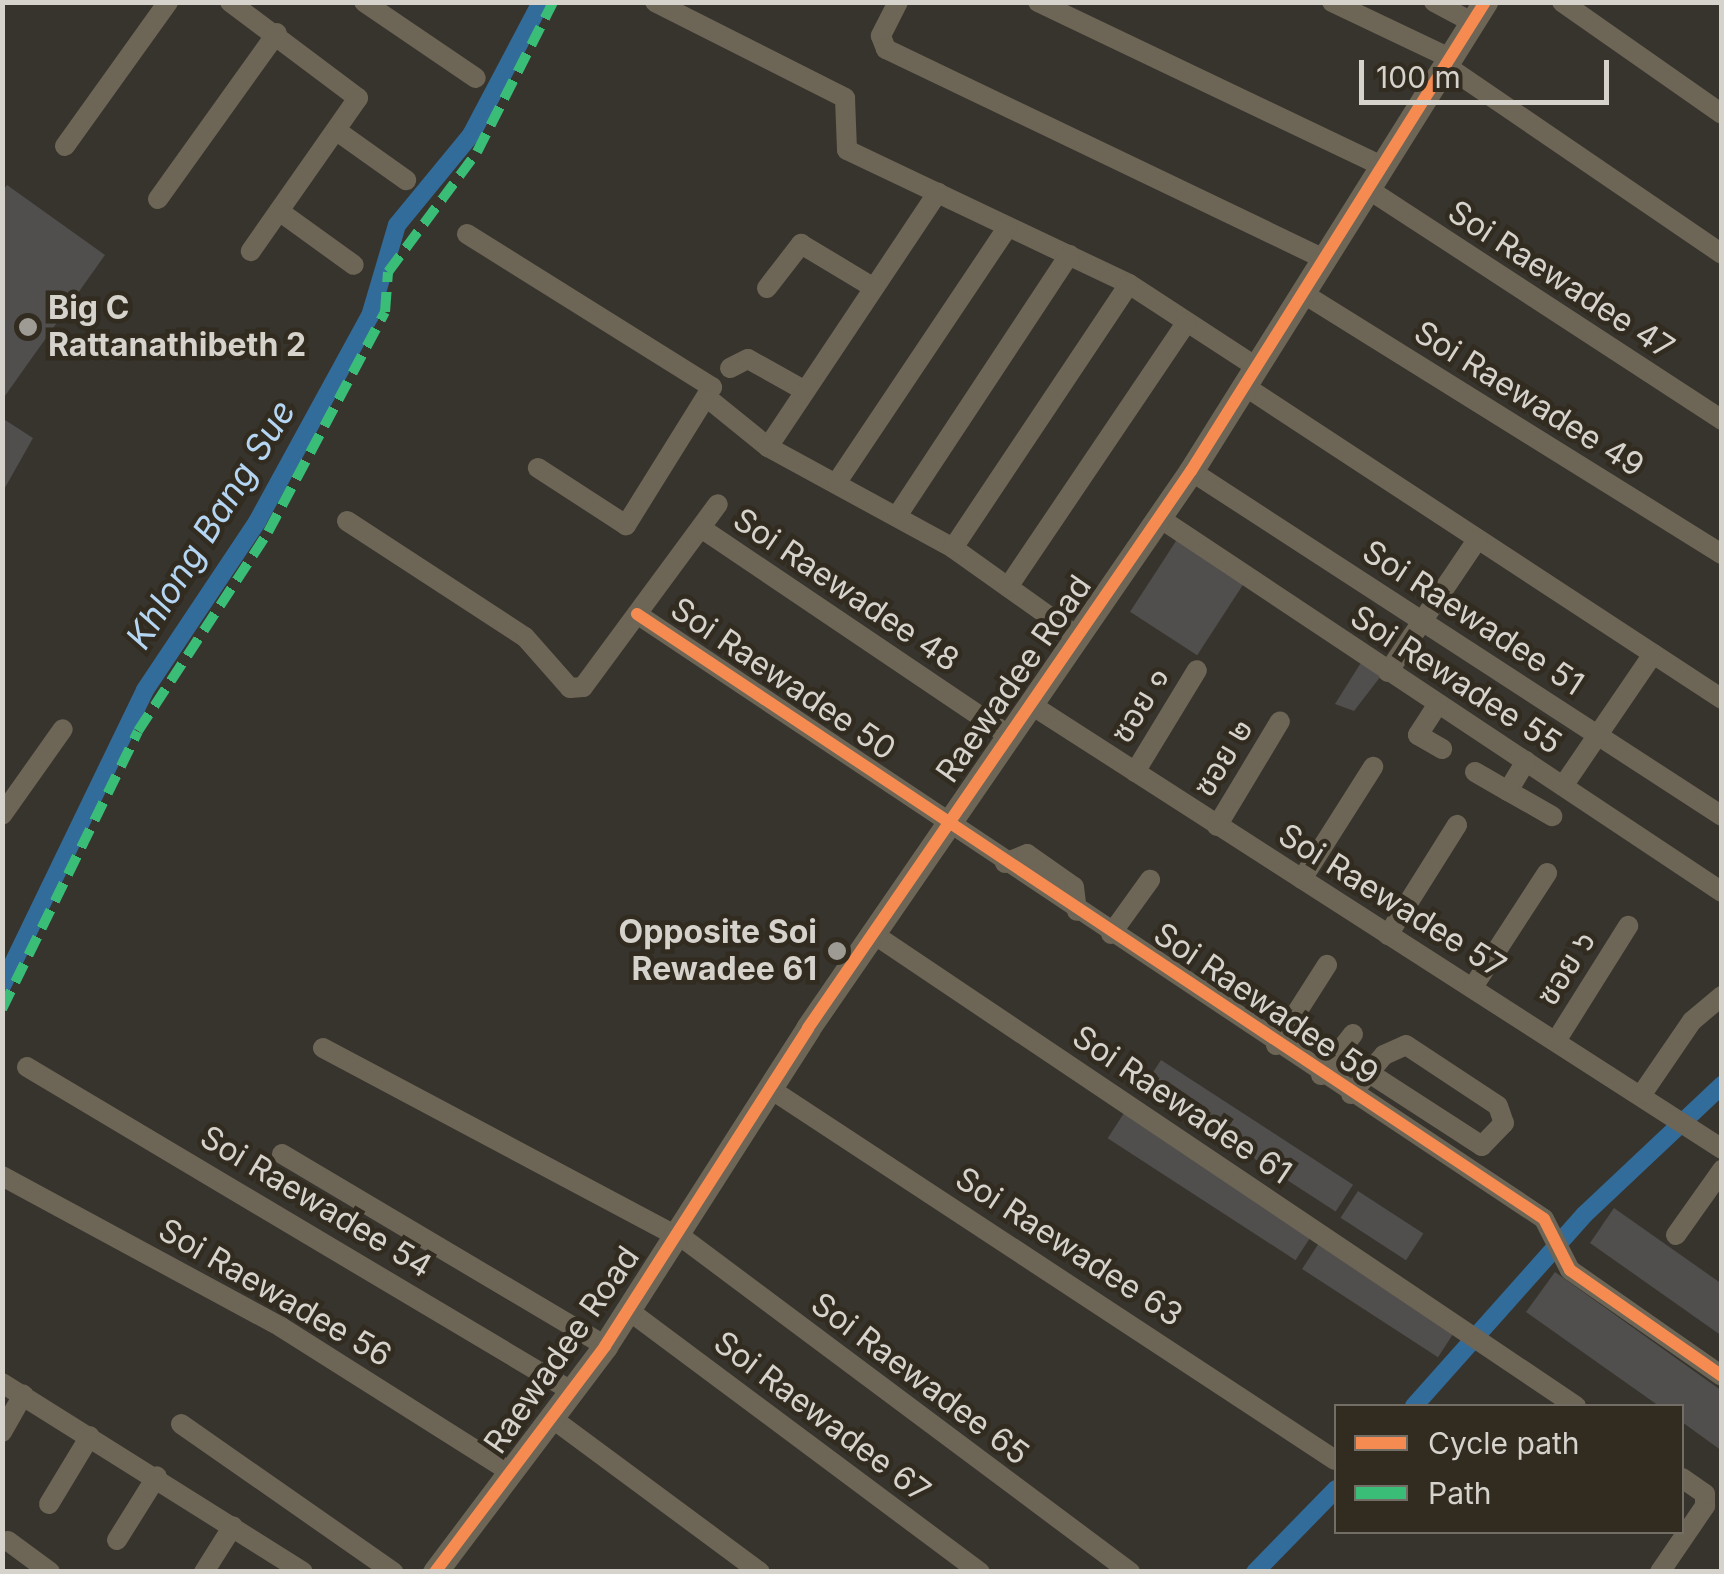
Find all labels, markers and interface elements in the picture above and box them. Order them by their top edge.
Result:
scale bar [1364,40,1614,102]
text: 100 m [1376,59,1461,95]
street label: Soi Raewadee 47 [1441,193,1681,367]
place label: Big C Rattanathibeth 2 [48,290,306,365]
street label: Soi Raewadee 49 [1407,313,1651,485]
marker: Big C Rattanathibeth 2 [17,316,39,338]
water label: Khlong Bang Sue [117,392,303,656]
street label: Soi Raewadee 48 [726,500,966,680]
street label: Soi Raewadee 51 [1355,532,1591,704]
street label: Raewadee Road [928,568,1100,790]
street label: Soi Raewadee 50 [663,590,903,768]
street label: Soi Rewadee 55 [1343,598,1569,762]
street label: ซอย ๑ [1103,660,1177,750]
street label: ซอย ๒ [1185,712,1261,804]
street label: Soi Raewadee 57 [1271,816,1513,986]
place label: Opposite Soi Rewadee 61 [618,914,817,989]
street label: Soi Raewadee 59 [1147,915,1385,1093]
street label: ซอย ๖ [1528,924,1604,1012]
marker: Opposite Soi Rewadee 61 [826,940,848,962]
street label: Soi Raewadee 61 [1065,1018,1299,1192]
street label: Soi Raewadee 54 [193,1118,439,1286]
street label: Soi Raewadee 63 [948,1159,1190,1335]
street label: Soi Raewadee 56 [152,1211,398,1375]
street label: Raewadee Road [476,1239,648,1461]
street label: Soi Raewadee 65 [804,1285,1036,1473]
street label: Soi Raewadee 67 [706,1323,938,1511]
legend [1334,1404,1684,1534]
text: Cycle path [1428,1425,1580,1461]
text: Path [1428,1475,1492,1511]

